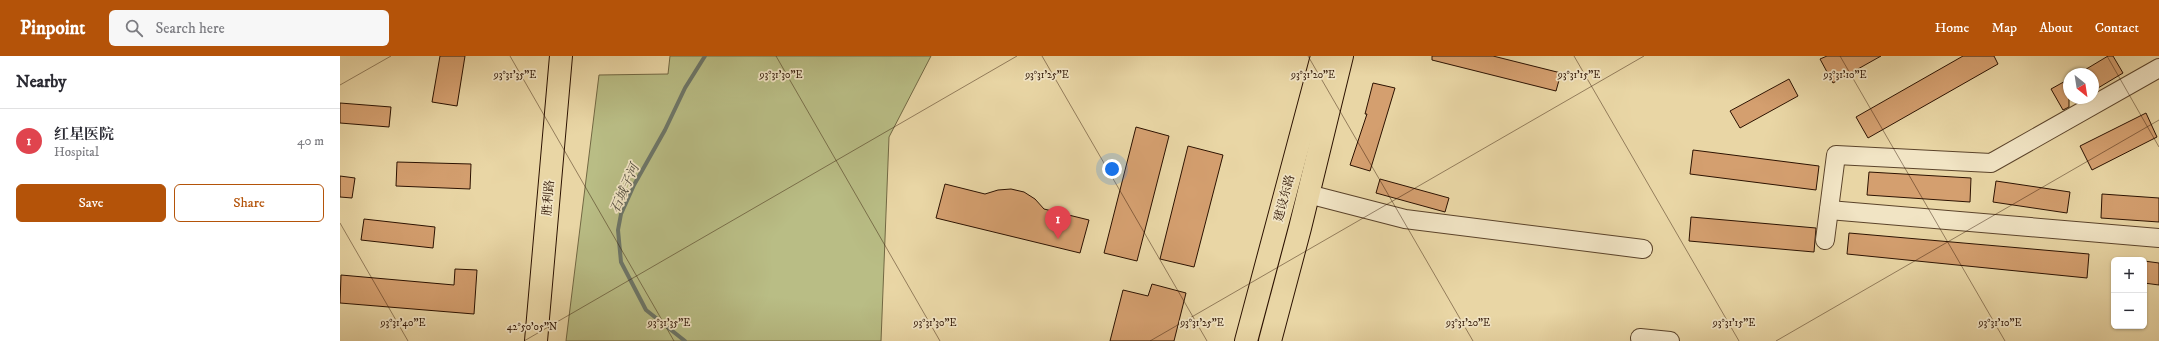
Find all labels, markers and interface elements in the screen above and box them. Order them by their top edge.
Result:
search box [109,10,389,46]
text: Pinpoint [20,17,85,40]
icon: search [123,17,145,39]
text: Search here [155,19,225,38]
text: Home [1935,19,1969,37]
text: Map [1991,19,2017,37]
text: About [2039,19,2073,37]
text: Contact [2095,19,2139,37]
north arrow [2063,68,2099,104]
text: 93°31'35"E [493,69,536,81]
text: 93°31'30"E [758,69,803,81]
text: 93°31'25"E [1024,69,1069,81]
text: 93°31'20"E [1290,69,1335,81]
text: 93°31'15"E [1557,69,1600,81]
text: 93°31'10"E [1823,69,1866,81]
text: Nearby [16,71,66,93]
text: 红星医院 [54,125,114,144]
text: 1 [27,133,31,149]
text: 40 m [297,133,324,149]
text: Hospital [54,144,99,160]
your location [1102,159,1122,179]
water label: 石城子河 [607,160,644,215]
street label: 建设东路 [1271,173,1298,223]
street label: 胜利路 [539,179,558,217]
button: Save [16,184,166,222]
button: Share [174,184,324,222]
pin: 1 [1045,206,1071,239]
map controls [2111,257,2147,329]
button: + [2111,257,2147,293]
button: − [2111,293,2147,329]
text: 93°31'40"E [379,317,426,329]
text: 93°31'35"E [647,317,690,329]
text: 93°31'30"E [912,317,957,329]
text: 93°31'25"E [1179,317,1224,329]
text: 93°31'20"E [1445,317,1490,329]
text: 93°31'15"E [1712,317,1755,329]
text: 93°31'10"E [1978,317,2021,329]
text: 42°50'05"N [507,321,557,333]

